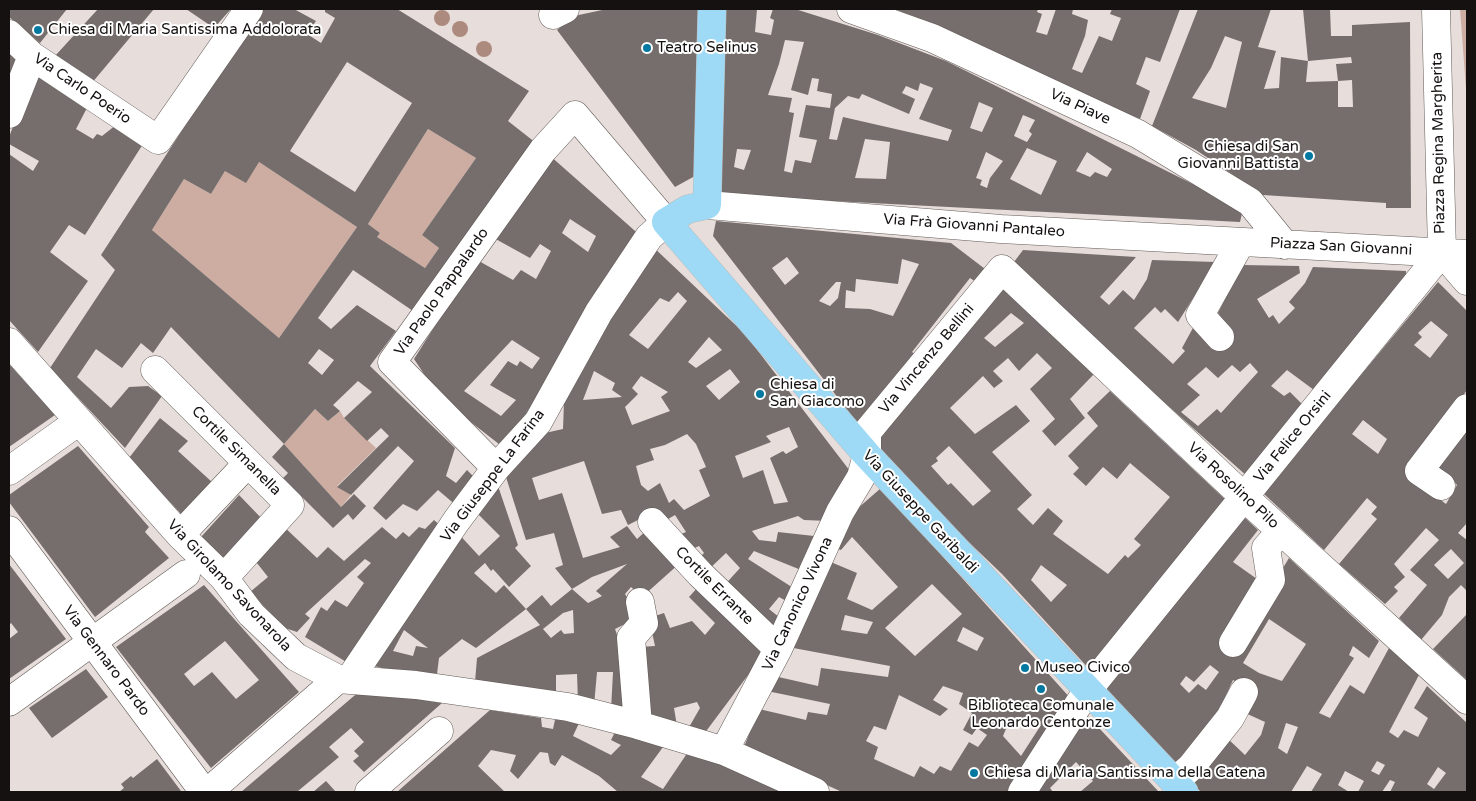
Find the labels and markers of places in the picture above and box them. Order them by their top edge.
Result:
place label: Chiesa di Maria Santissima Addolorata [48,21,322,39]
marker: Chiesa di Maria Santissima Addolorata [32,24,44,36]
place label: Teatro Selinus [657,39,757,57]
marker: Teatro Selinus [641,42,653,54]
place label: Chiesa di San Giovanni Battista [1178,138,1299,173]
marker: Chiesa di San Giovanni Battista [1303,150,1315,162]
place label: Chiesa di San Giacomo [770,376,864,411]
marker: Chiesa di San Giacomo [754,388,766,400]
place label: Museo Civico [1035,659,1130,677]
marker: Museo Civico [1019,662,1031,674]
marker: Biblioteca Comunale Leonardo Centonze [1035,683,1047,695]
place label: Biblioteca Comunale Leonardo Centonze [968,697,1114,732]
place label: Chiesa di Maria Santissima della Catena [984,764,1266,782]
marker: Chiesa di Maria Santissima della Catena [968,767,980,779]

